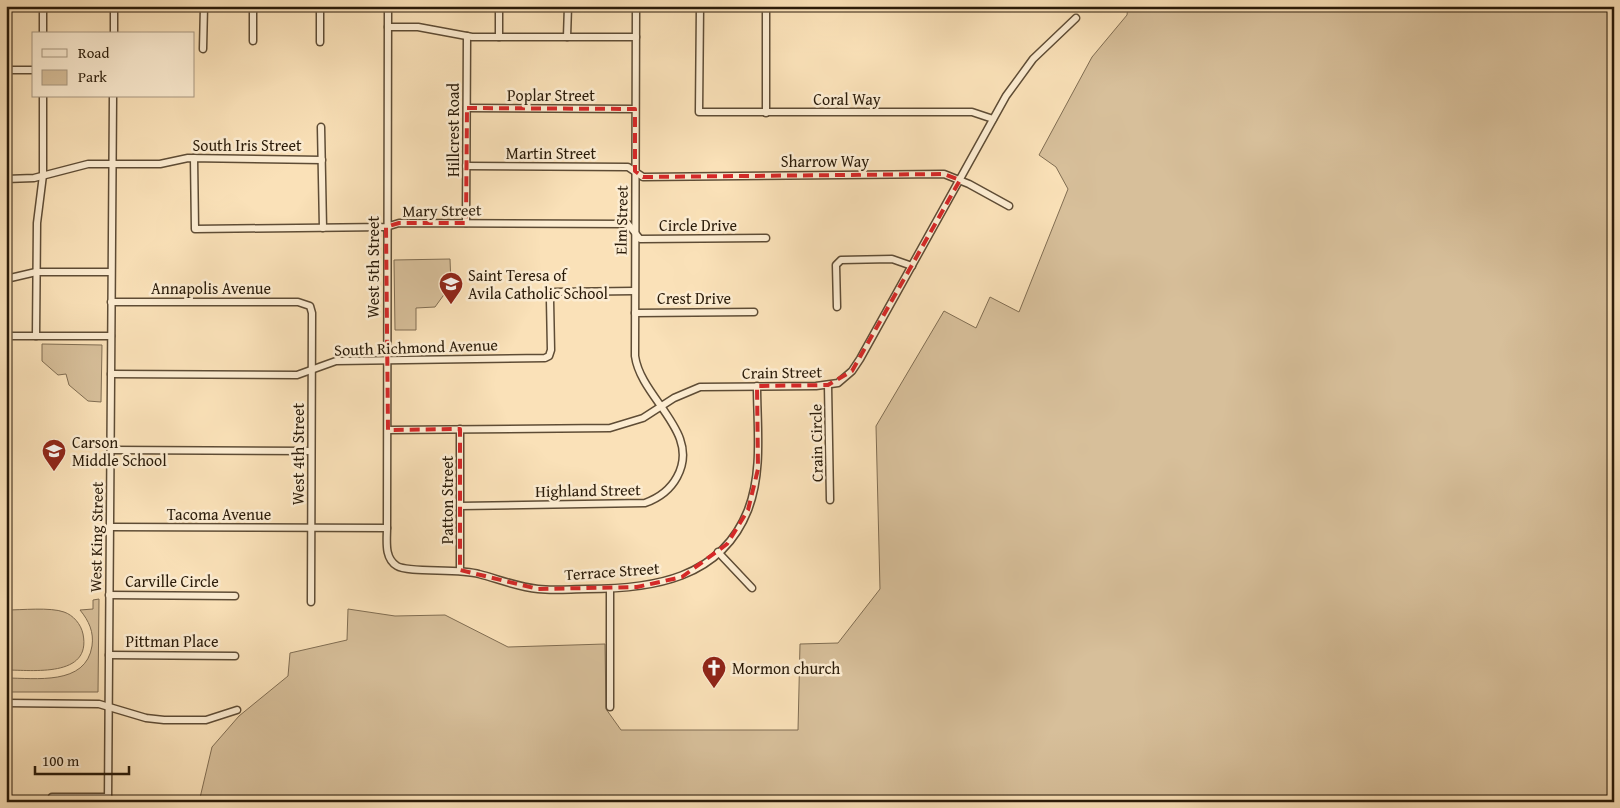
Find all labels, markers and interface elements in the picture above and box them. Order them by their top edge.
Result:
legend [32,32,195,98]
text: Road [78,42,109,63]
text: Park [78,66,107,87]
street label: Hillcrest Road [441,83,465,177]
street label: Poplar Street [507,83,595,107]
street label: Coral Way [813,87,881,111]
street label: South Iris Street [192,133,302,157]
street label: Martin Street [506,141,597,165]
street label: Sharrow Way [781,149,869,173]
street label: Elm Street [608,185,634,255]
street label: Mary Street [402,197,482,223]
street label: Circle Drive [659,213,737,237]
street label: West 5th Street [361,215,385,318]
place label: Saint Teresa of Avila Catholic School [468,263,609,305]
school or university icon: Saint Teresa of Avila Catholic School [438,271,464,305]
street label: Annapolis Avenue [151,276,271,300]
street label: Crest Drive [657,286,731,310]
street label: South Richmond Avenue [334,332,498,362]
street label: Crain Street [742,359,823,385]
street label: West 4th Street [286,402,310,505]
street label: Crain Circle [803,404,829,482]
place label: Carson Middle School [72,430,167,472]
school or university icon: Carson Middle School [41,438,67,472]
street label: Patton Street [435,455,459,544]
street label: Highland Street [535,477,641,503]
street label: West King Street [83,481,109,593]
street label: Tacoma Avenue [167,502,271,526]
street label: Terrace Street [564,556,661,586]
street label: Carville Circle [125,569,219,593]
street label: Pittman Place [126,629,218,653]
church icon: Mormon church [701,655,727,689]
place label: Mormon church [732,656,840,680]
scale bar [35,743,129,775]
text: 100 m [42,750,80,771]

